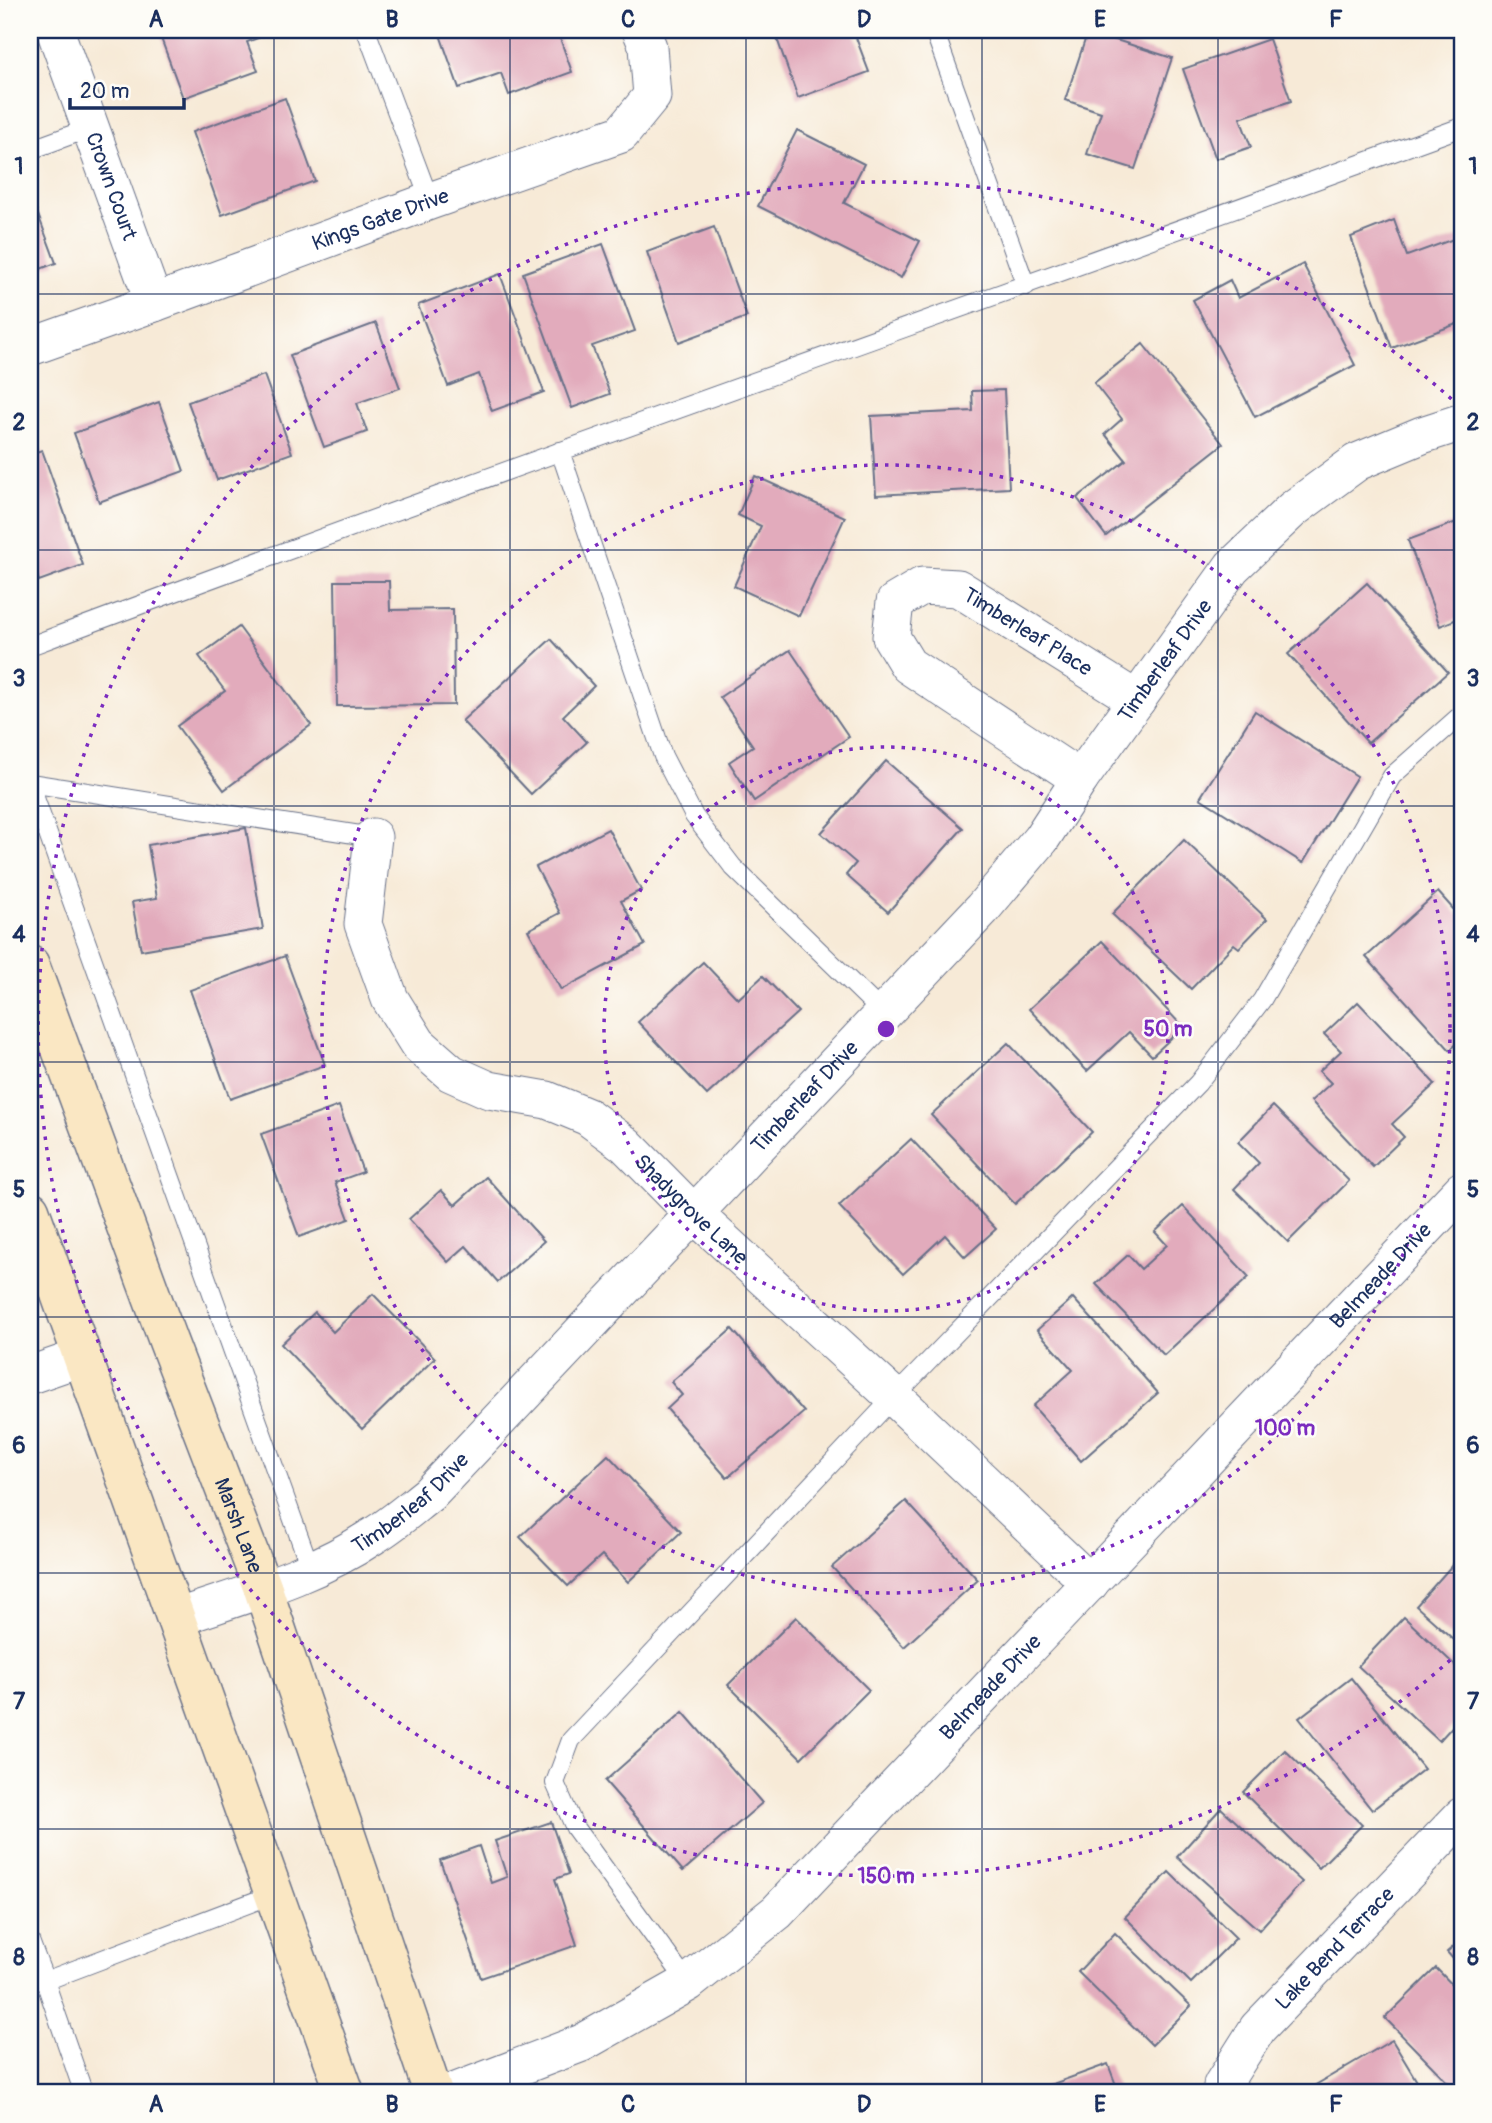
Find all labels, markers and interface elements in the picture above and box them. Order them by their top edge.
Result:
text: A [149,5,164,34]
text: B [385,5,399,34]
text: C [621,5,635,34]
text: D [857,5,871,34]
text: E [1094,5,1106,34]
text: F [1329,5,1343,34]
scale bar [70,66,184,110]
text: 20 m [80,78,129,105]
street label: Crown Court [80,129,144,244]
text: 1 [15,152,24,181]
text: 1 [1469,152,1478,181]
street label: Kings Gate Drive [308,182,453,257]
text: 2 [13,408,26,437]
text: 2 [1467,408,1480,437]
street label: Timberleaf Place [958,581,1098,682]
street label: Timberleaf Drive [1112,593,1218,727]
text: 3 [13,664,25,693]
text: 3 [1467,664,1479,693]
text: 4 [12,920,26,949]
text: 4 [1466,920,1480,949]
text: 50 m [1144,1016,1193,1043]
centre of rings [874,1017,898,1041]
street label: Timberleaf Drive [745,1034,865,1158]
street label: Shadygrove Lane [629,1148,754,1271]
text: 5 [13,1175,25,1204]
text: 5 [1467,1175,1479,1204]
street label: Belmeade Drive [1324,1216,1438,1334]
text: 100 m [1255,1415,1315,1442]
text: 6 [12,1431,26,1460]
text: 6 [1466,1431,1480,1460]
street label: Timberleaf Drive [347,1446,475,1560]
street label: Marsh Lane [208,1474,269,1577]
street label: Belmeade Drive [934,1628,1048,1746]
text: 7 [13,1687,26,1716]
text: 7 [1467,1687,1480,1716]
text: 150 m [857,1863,915,1890]
street label: Lake Bend Terrace [1269,1881,1400,2015]
text: 8 [13,1943,25,1972]
text: 8 [1467,1943,1479,1972]
text: A [149,2090,164,2119]
text: B [385,2090,399,2119]
text: C [621,2090,635,2119]
text: D [857,2090,871,2119]
text: E [1094,2090,1106,2119]
text: F [1329,2090,1343,2119]

